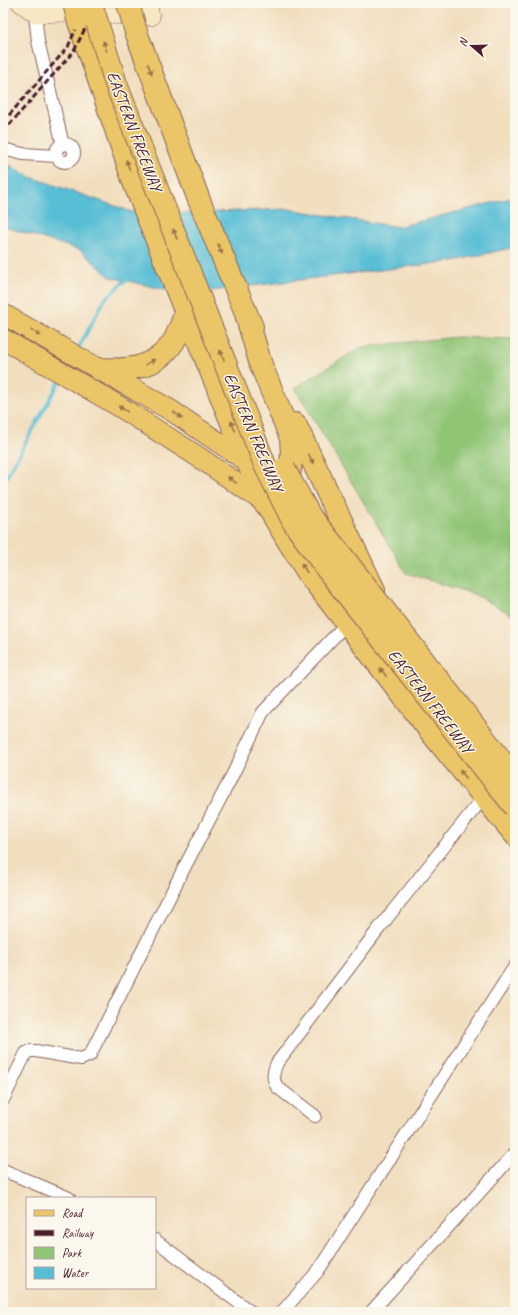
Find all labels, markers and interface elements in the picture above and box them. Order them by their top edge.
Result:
north arrow [452,26,492,66]
text: N [455,35,471,48]
one-way arrow [102,40,108,52]
one-way arrow [147,63,153,75]
street label: EASTERN FREEWAY [102,68,168,196]
one-way arrow [124,158,130,170]
one-way arrow [171,227,177,239]
one-way arrow [217,244,223,256]
one-way arrow [30,329,42,336]
one-way arrow [219,348,225,360]
one-way arrow [144,359,156,365]
street label: EASTERN FREEWAY [219,370,289,497]
one-way arrow [117,406,129,413]
one-way arrow [173,411,183,419]
one-way arrow [230,420,236,431]
one-way arrow [308,454,314,465]
one-way arrow [227,476,237,484]
one-way arrow [301,562,308,574]
street label: EASTERN FREEWAY [383,645,479,760]
one-way arrow [379,666,387,677]
one-way arrow [459,768,468,779]
legend [26,1197,156,1289]
text: Road [62,1205,84,1221]
text: Railway [62,1225,94,1241]
text: Park [62,1245,83,1261]
text: Water [62,1265,90,1281]

